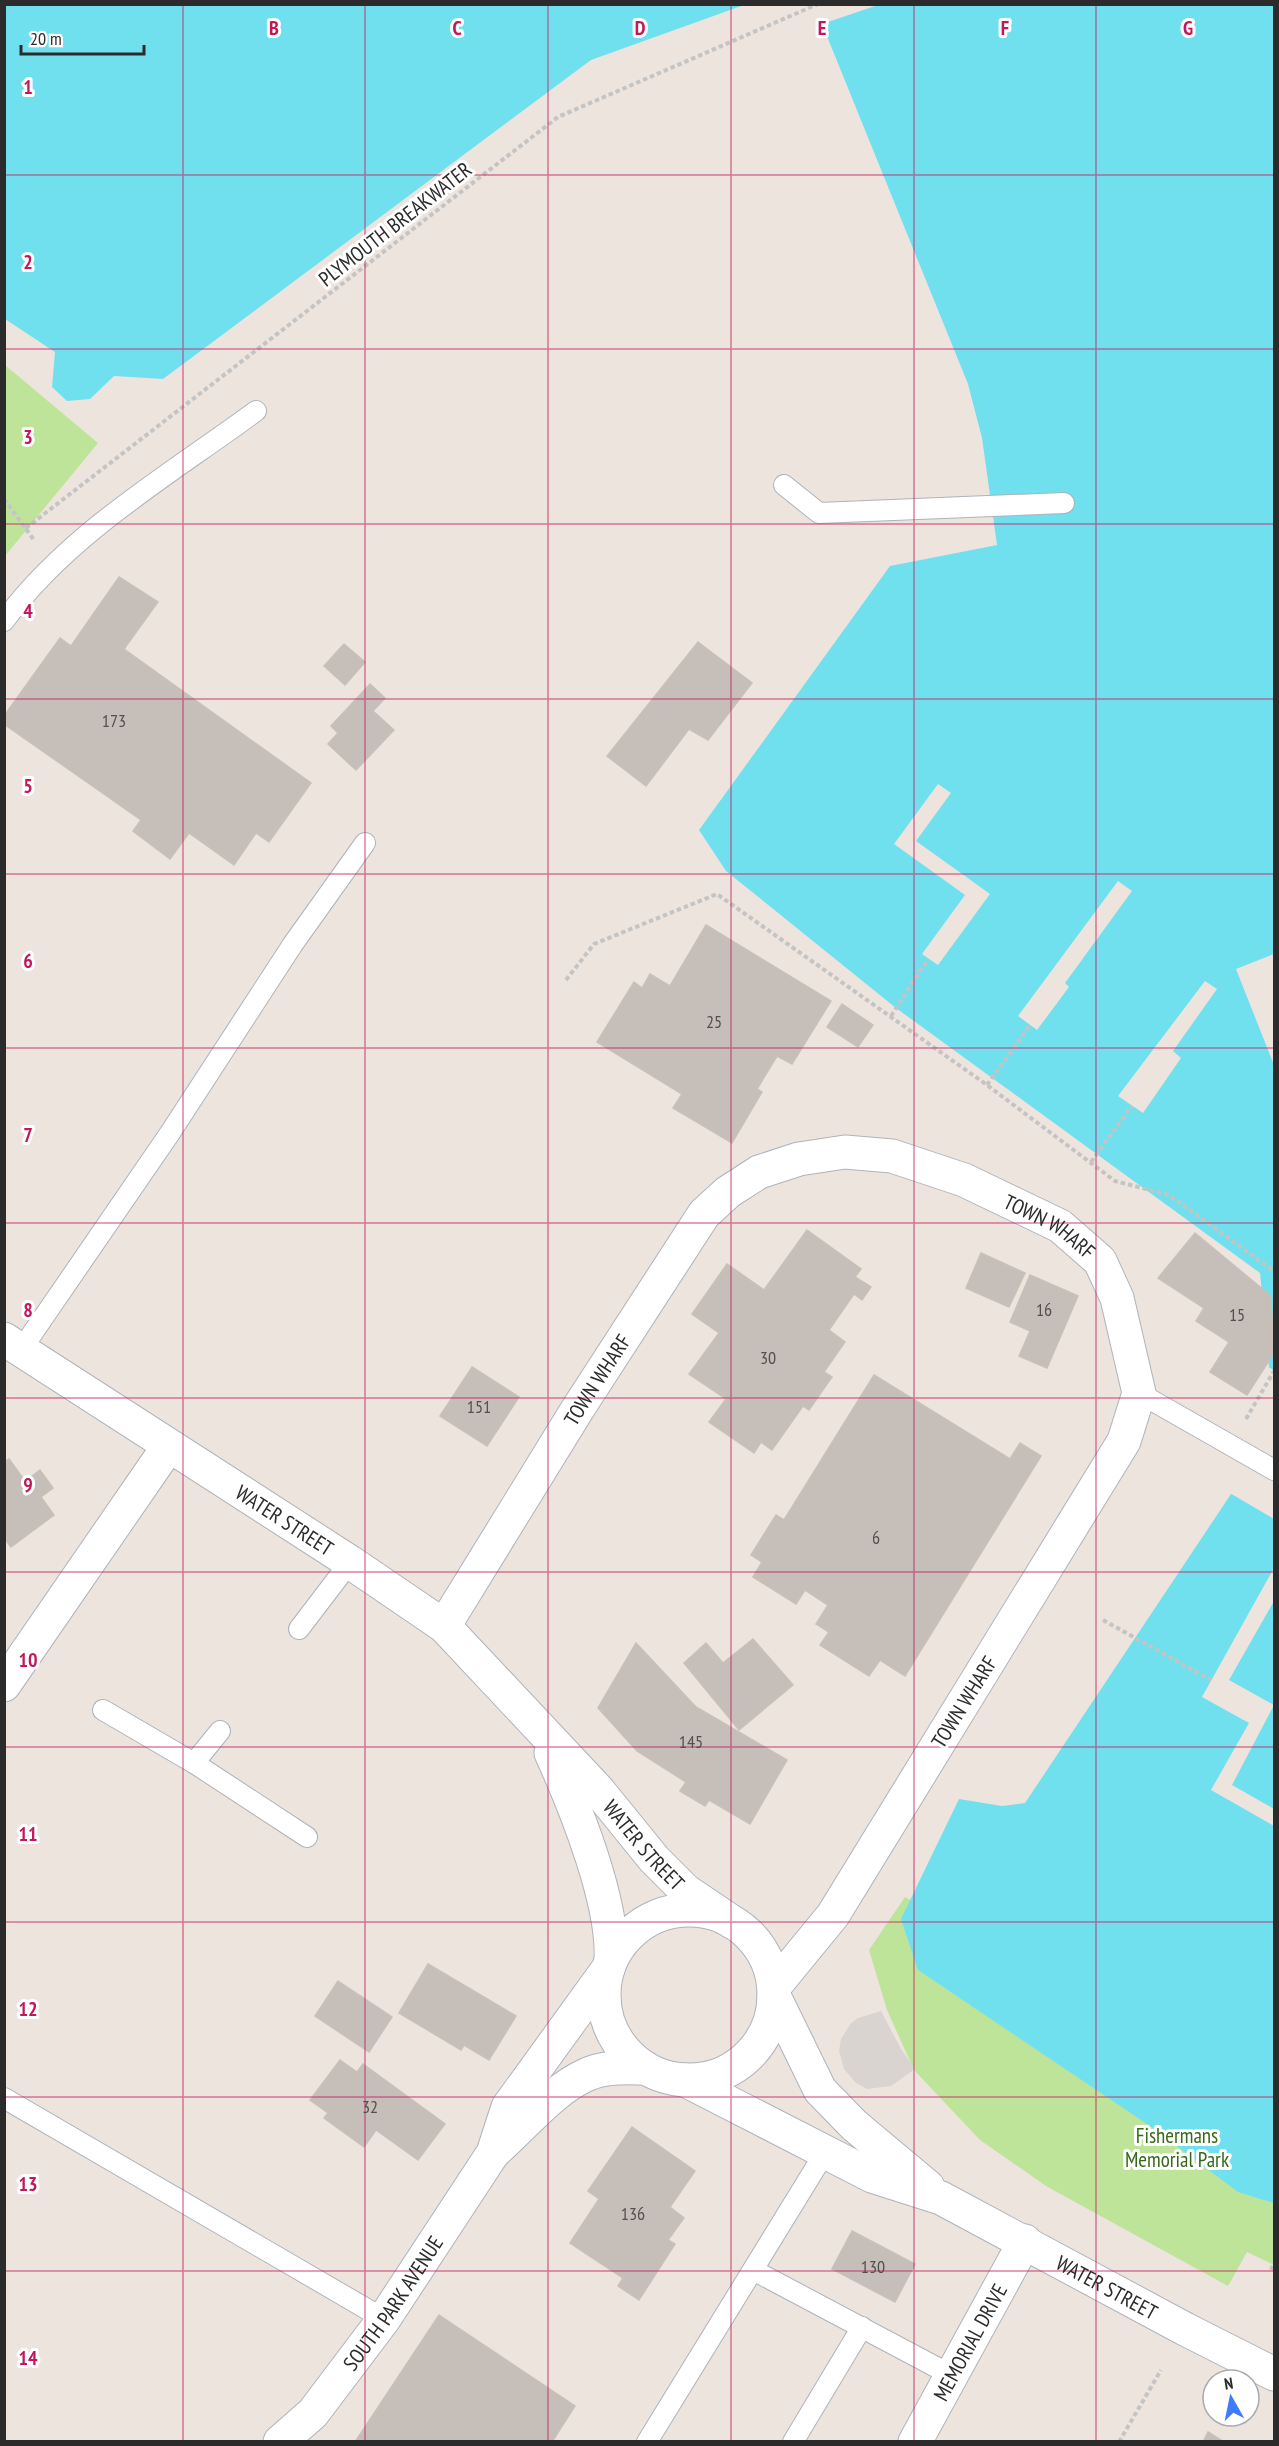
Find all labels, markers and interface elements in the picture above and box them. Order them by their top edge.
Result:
text: B [269,15,279,41]
text: C [452,15,462,41]
text: D [635,15,646,41]
text: E [818,15,826,41]
text: F [1001,15,1009,41]
text: G [1183,15,1193,41]
scale bar [21,18,144,56]
text: 20 m [30,27,62,50]
text: 1 [23,74,33,100]
street label: PLYMOUTH BREAKWATER [313,156,477,292]
text: 2 [23,249,33,275]
text: 3 [23,424,33,450]
text: 4 [23,598,33,624]
house number: 173 [102,709,126,732]
text: 5 [23,773,33,799]
text: 6 [23,948,33,974]
house number: 25 [706,1010,722,1033]
text: 7 [23,1122,33,1148]
street label: TOWN WHARF [1000,1188,1101,1264]
text: 8 [23,1297,33,1323]
house number: 16 [1036,1298,1052,1321]
house number: 15 [1229,1303,1245,1326]
street label: TOWN WHARF [557,1329,636,1430]
house number: 30 [760,1346,776,1369]
house number: 151 [467,1395,491,1418]
text: 9 [23,1472,33,1498]
street label: WATER STREET [231,1478,339,1562]
house number: 6 [872,1526,880,1549]
text: 10 [18,1647,38,1673]
street label: TOWN WHARF [925,1651,1003,1753]
house number: 145 [679,1730,703,1753]
street label: WATER STREET [598,1794,691,1896]
text: 11 [18,1821,38,1847]
text: 12 [18,1996,38,2022]
house number: 32 [362,2095,378,2118]
park label: Fishermans Memorial Park [1125,2122,1229,2173]
text: 13 [18,2171,38,2197]
house number: 136 [621,2202,645,2225]
street label: SOUTH PARK AVENUE [337,2230,449,2376]
street label: WATER STREET [1052,2249,1163,2326]
house number: 130 [861,2255,885,2278]
street label: MEMORIAL DRIVE [927,2279,1013,2405]
text: 14 [18,2345,38,2371]
north arrow [1201,2368,1261,2428]
text: N [1223,2373,1234,2394]

